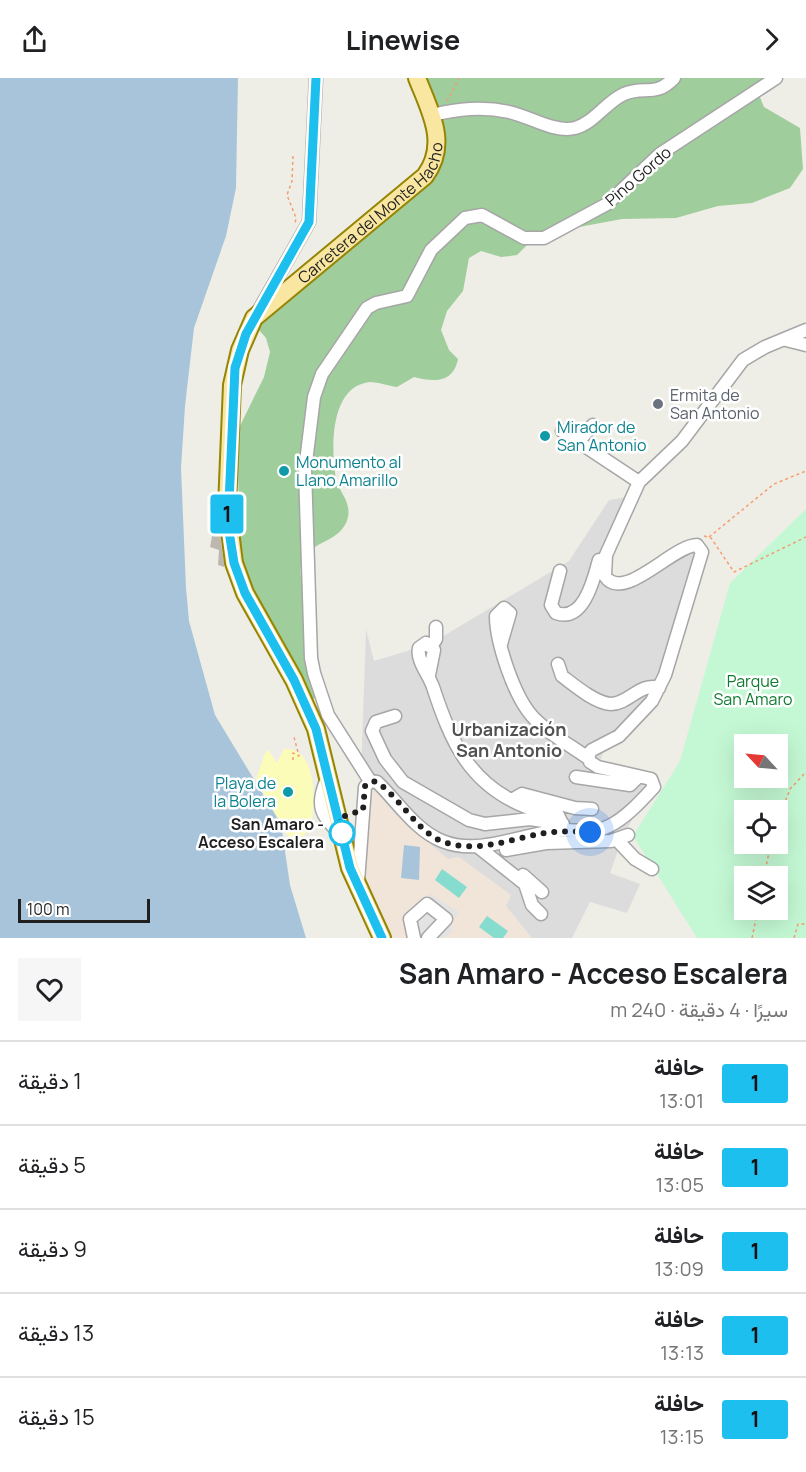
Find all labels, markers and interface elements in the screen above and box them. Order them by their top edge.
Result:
text: Linewise [346,21,460,58]
icon: share [18,23,51,56]
icon: forward [755,23,788,56]
street label: Pino Gordo [600,141,676,211]
street label: Carretera del Monte Hacho [293,142,448,288]
place label: Ermita de San Antonio [670,384,759,424]
marker: Ermita de San Antonio [651,397,665,411]
place label: Mirador de San Antonio [557,416,646,456]
marker: Mirador de San Antonio [538,429,552,443]
place label: Monumento al Llano Amarillo [296,451,401,491]
marker: Monumento al Llano Amarillo [277,464,291,478]
line badge: 1 [208,494,246,534]
text: 1 [222,500,232,528]
park label: Parque San Amaro [713,670,793,710]
district label: Urbanización San Antonio [452,717,566,762]
north arrow [734,734,788,788]
map controls [734,734,788,920]
place label: Playa de la Bolera [213,772,276,812]
marker: Playa de la Bolera [281,785,295,799]
button: locate [734,800,788,854]
place label: San Amaro - Acceso Escalera [198,813,324,853]
your location [575,817,605,847]
marker: San Amaro - Acceso Escalera [329,820,355,846]
button: layers [734,866,788,920]
scale bar [18,896,150,924]
text: 100 m [27,898,70,920]
text: San Amaro - Acceso Escalera [399,954,788,992]
button: heart [18,958,81,1021]
text: سيرًا · 4 دقيقة · 240 m [610,996,788,1023]
text: حافلة [654,1052,704,1082]
text: 1 دقيقة [18,1066,82,1096]
text: 1 [750,1069,760,1097]
text: 13:01 [659,1087,704,1114]
text: حافلة [654,1136,704,1166]
text: 5 دقيقة [18,1150,86,1180]
text: 1 [750,1153,760,1181]
text: 13:05 [655,1171,704,1198]
text: حافلة [654,1220,704,1250]
text: 9 دقيقة [18,1234,87,1264]
text: 1 [750,1237,760,1265]
text: 13:09 [655,1255,704,1282]
text: حافلة [654,1304,704,1334]
text: 13 دقيقة [18,1318,94,1348]
text: 1 [750,1321,760,1349]
text: 13:13 [660,1339,704,1366]
text: حافلة [654,1388,704,1418]
text: 15 دقيقة [18,1402,95,1432]
text: 1 [750,1405,760,1433]
text: 13:15 [660,1423,704,1450]

